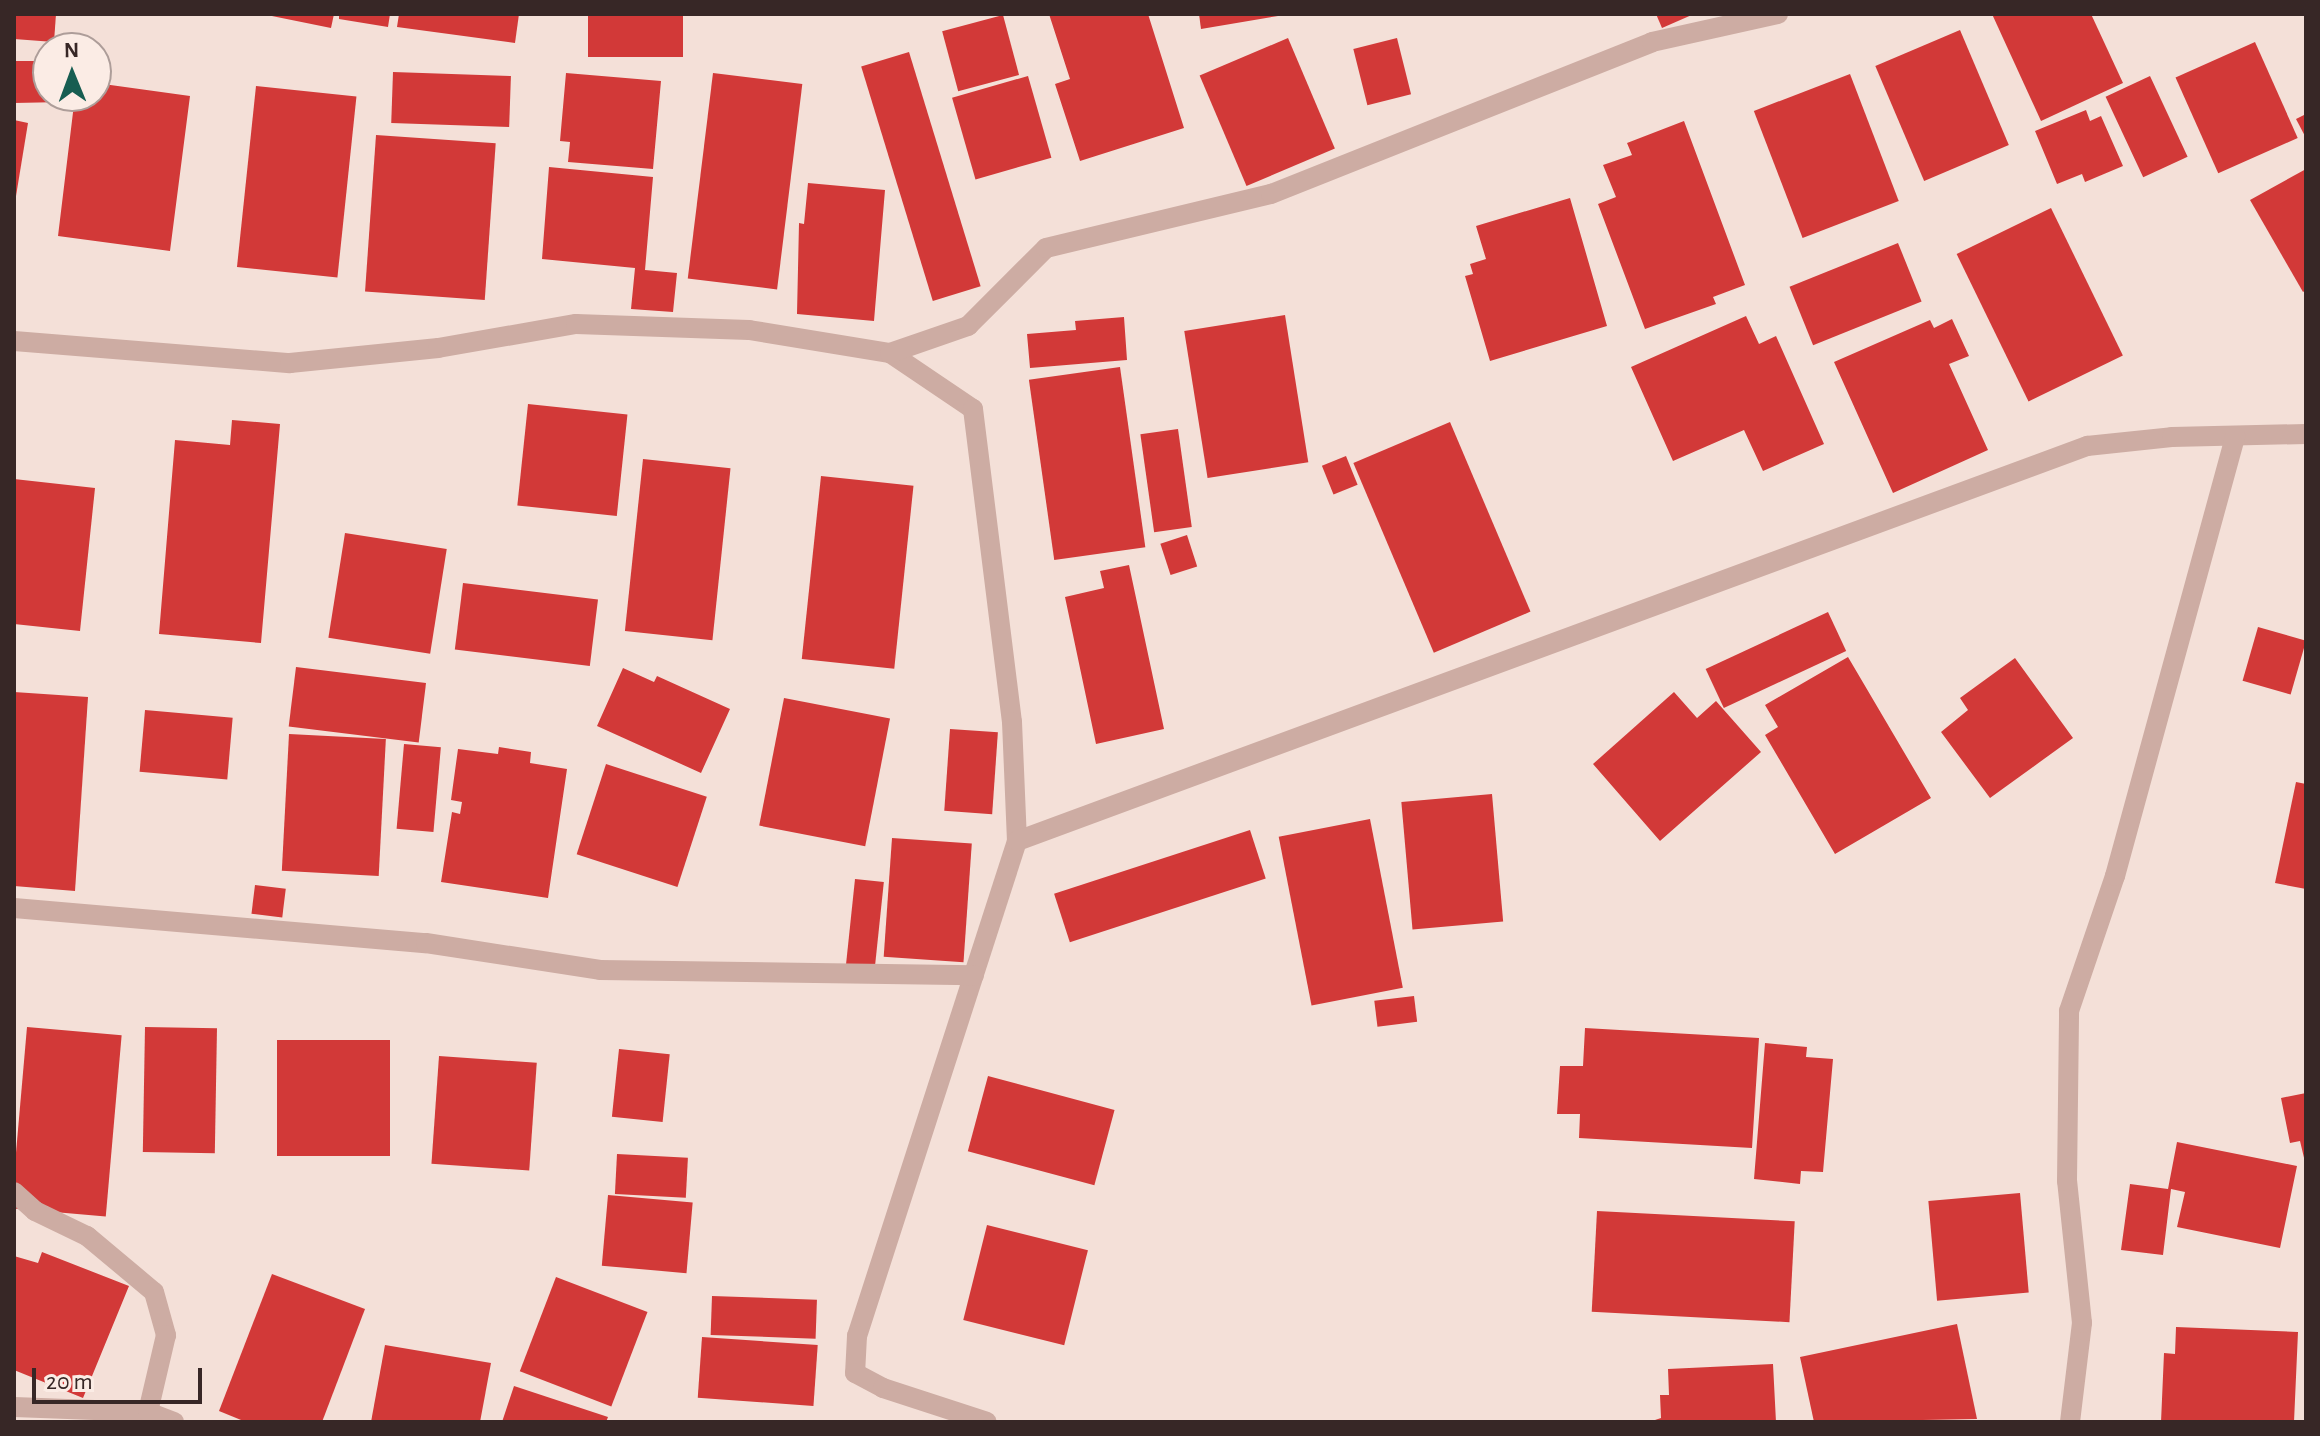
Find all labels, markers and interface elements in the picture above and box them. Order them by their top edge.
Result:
north arrow [32,32,112,112]
text: N [64,39,79,61]
scale bar [36,1352,206,1402]
text: 20 m [46,1370,93,1394]

